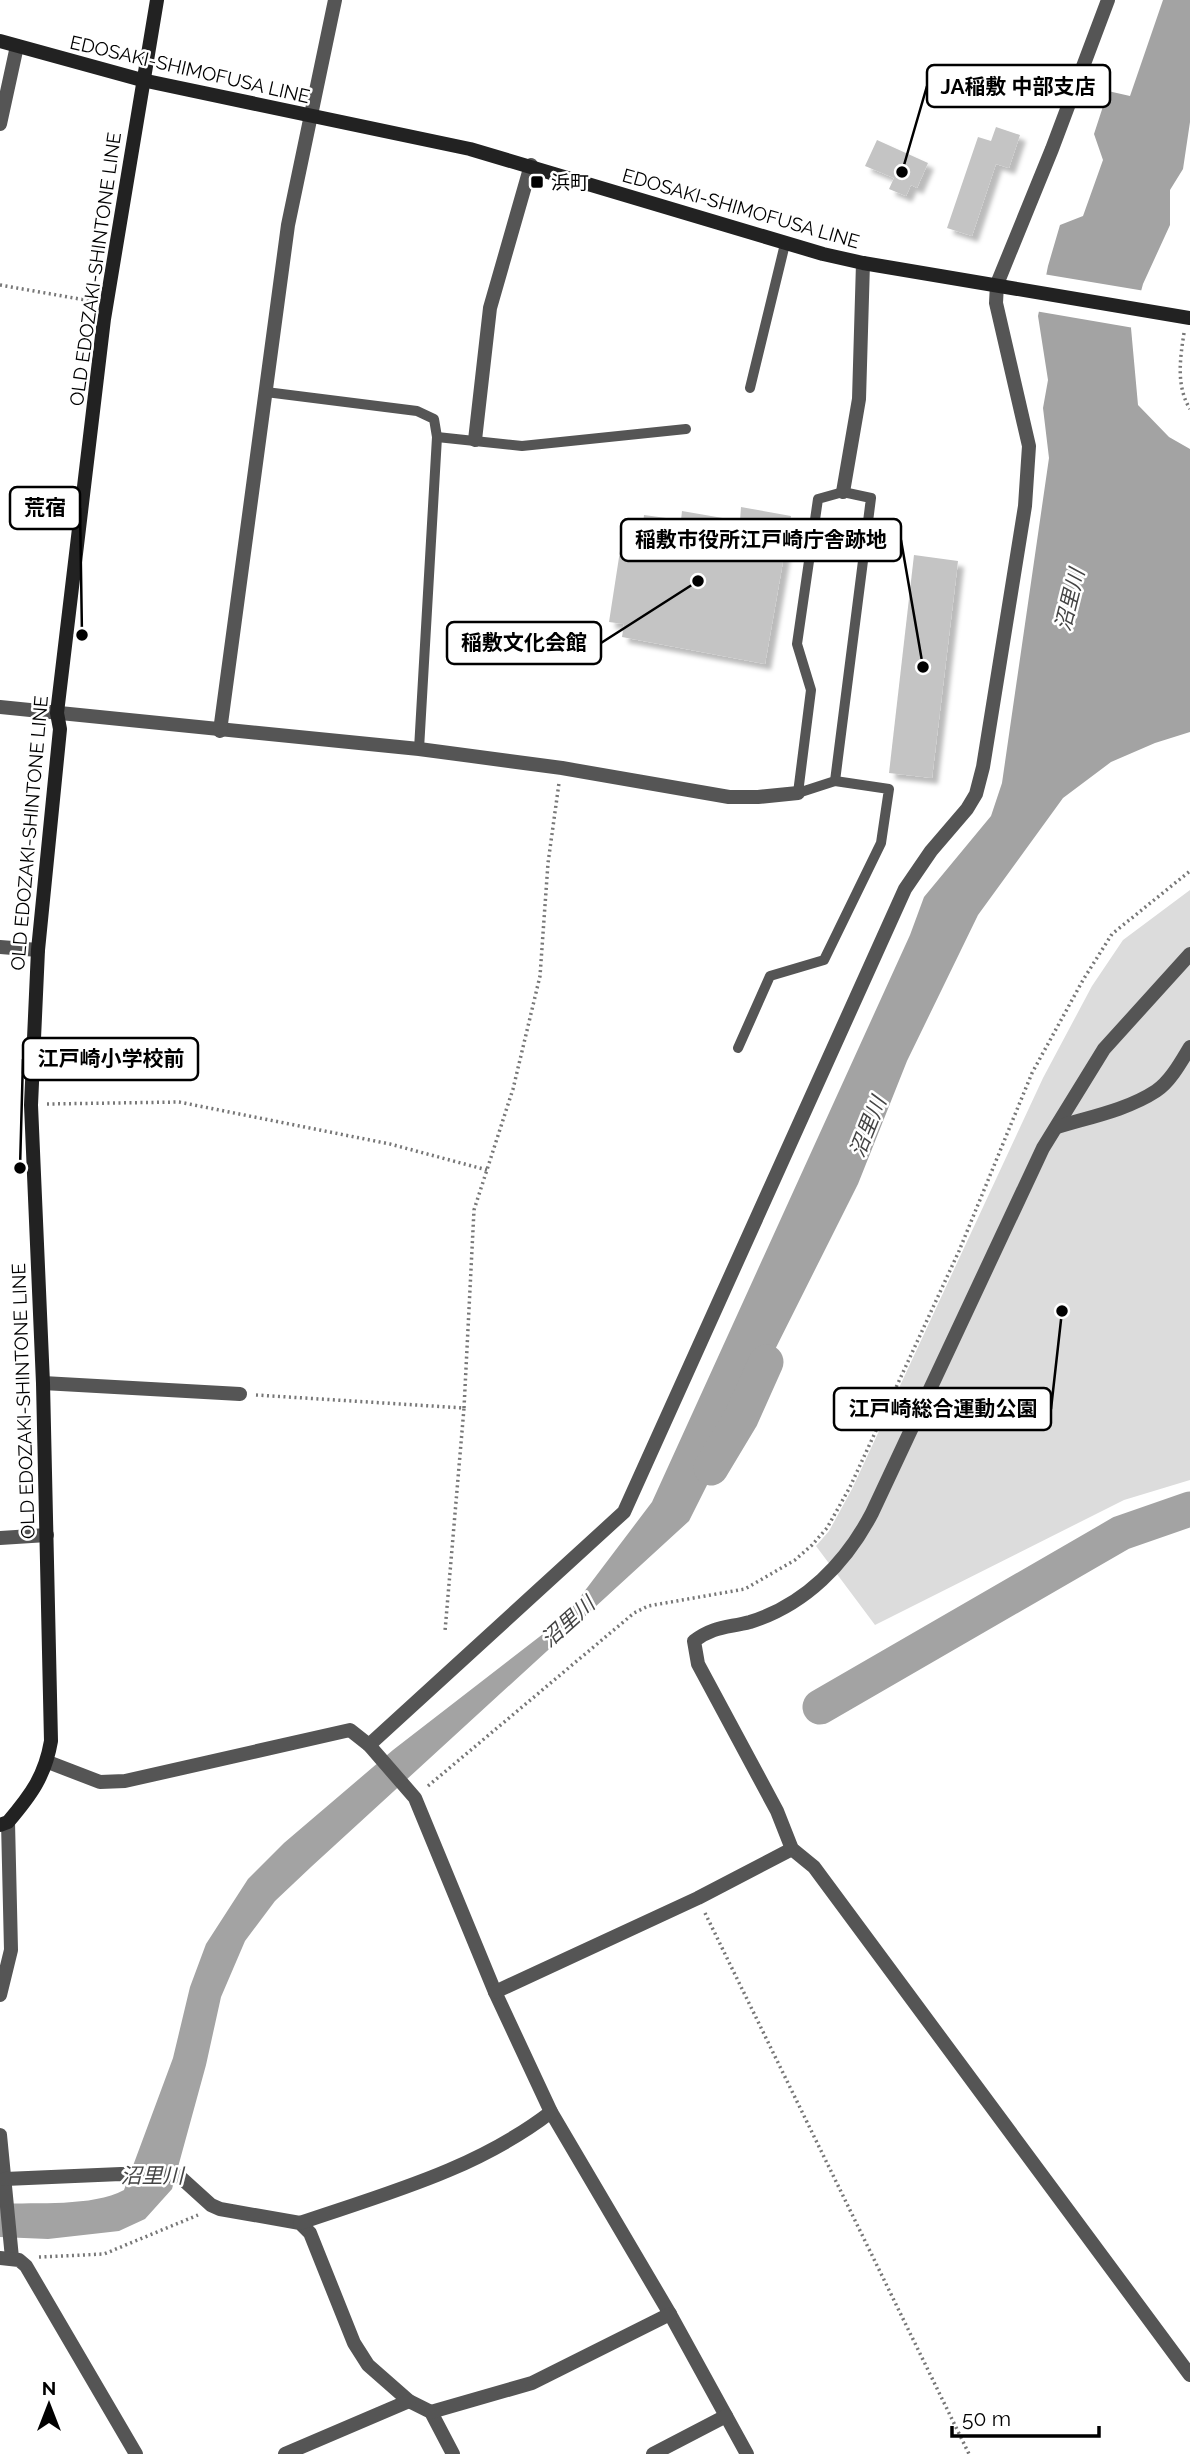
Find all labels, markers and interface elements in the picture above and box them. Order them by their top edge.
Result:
street label: EDOSAKI-SHIMOFUSA LINE [68,31,312,107]
callout: JA稲敷 中部支店 [927,65,1110,107]
text: JA稲敷 中部支店 [940,74,1096,99]
street label: OLD EDOZAKI-SHINTONE LINE [65,131,125,407]
street label: EDOSAKI-SHIMOFUSA LINE [620,164,862,252]
place label: 浜町 [551,171,589,193]
marker: 浜町 [529,174,545,190]
callout: 荒宿 [10,487,80,529]
text: 荒宿 [24,495,66,520]
callout: 稲敷市役所江戸崎庁舎跡地 [621,519,901,561]
text: 稲敷市役所江戸崎庁舎跡地 [635,527,887,552]
water label: 沼里川 [1050,564,1090,633]
callout: 稲敷文化会館 [447,622,601,664]
text: 稲敷文化会館 [461,630,587,655]
street label: OLD EDOZAKI-SHINTONE LINE [6,695,52,971]
callout: 江戸崎小学校前 [23,1038,198,1080]
text: 江戸崎小学校前 [38,1046,185,1071]
water label: 沼里川 [844,1091,892,1161]
street label: OLD EDOZAKI-SHINTONE LINE [7,1263,39,1539]
callout: 江戸崎総合運動公園 [834,1388,1051,1430]
text: 江戸崎総合運動公園 [849,1396,1038,1421]
water label: 沼里川 [536,1590,601,1652]
water label: 沼里川 [121,2163,185,2188]
north arrow [14,2370,84,2440]
text: N [42,2377,56,2399]
scale bar [952,2394,1099,2438]
text: 50 m [962,2406,1011,2431]

